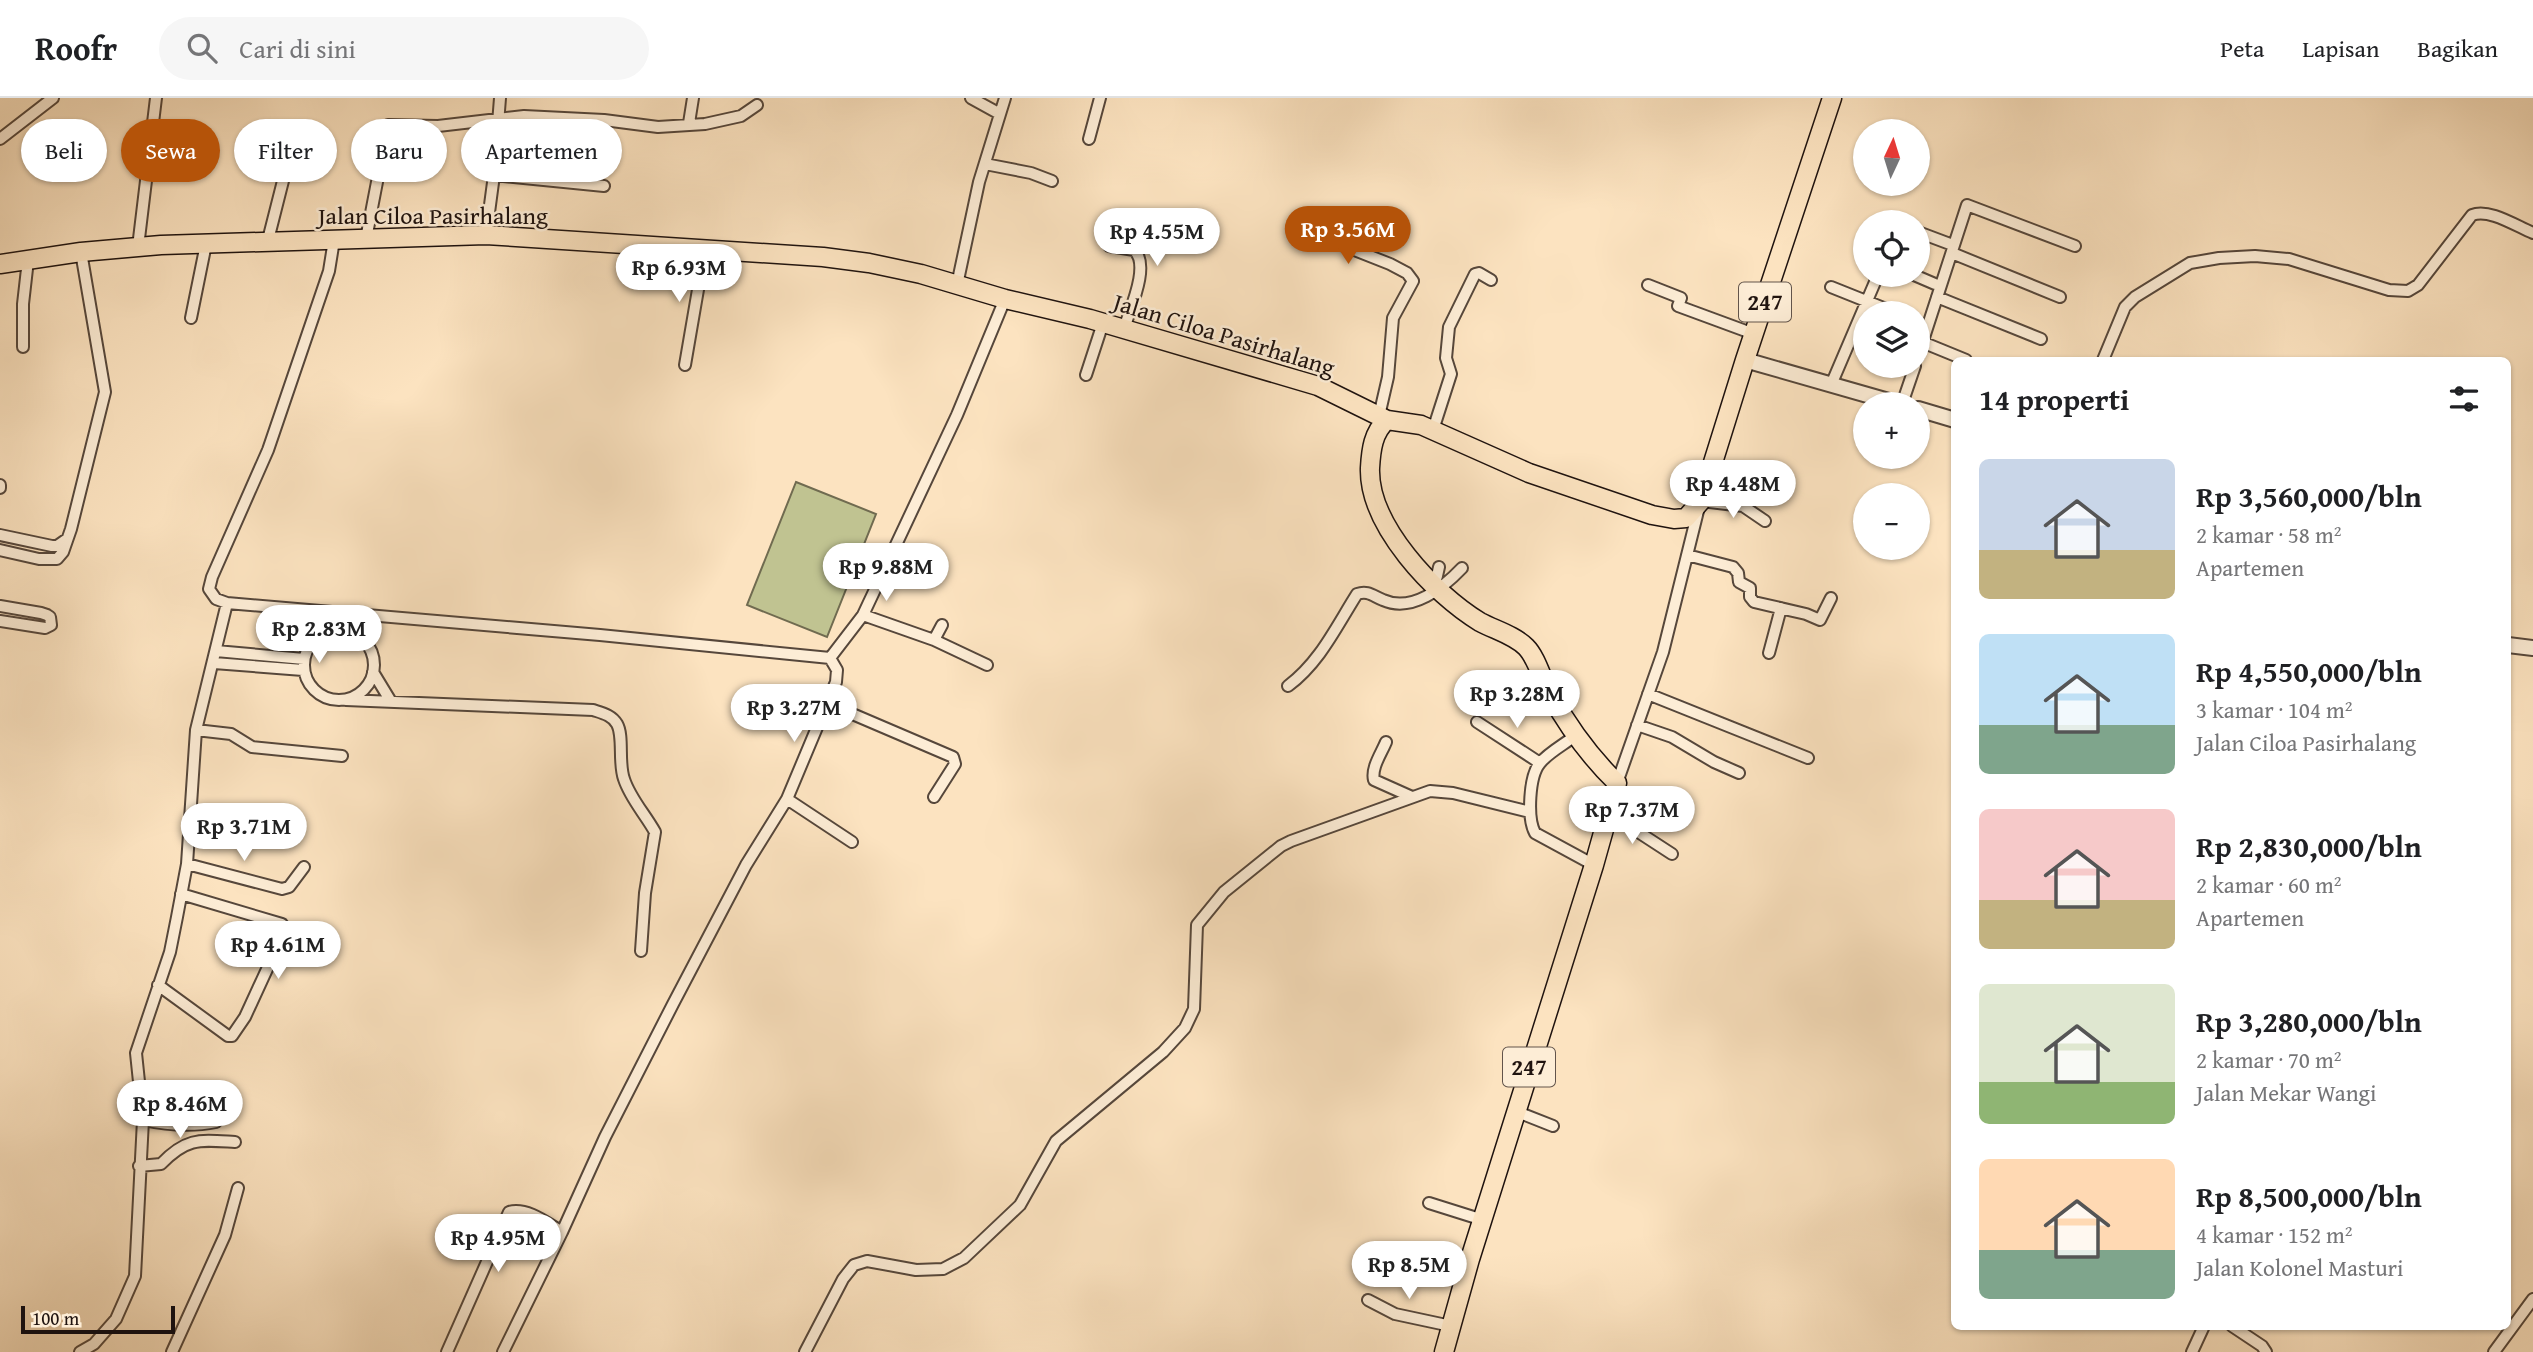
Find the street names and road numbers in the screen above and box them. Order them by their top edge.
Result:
street label: Jalan Ciloa Pasirhalang [315,198,548,233]
road number: 247 [1739,282,1791,322]
street label: Jalan Ciloa Pasirhalang [1106,283,1339,385]
road number: 247 [1503,1048,1555,1086]

